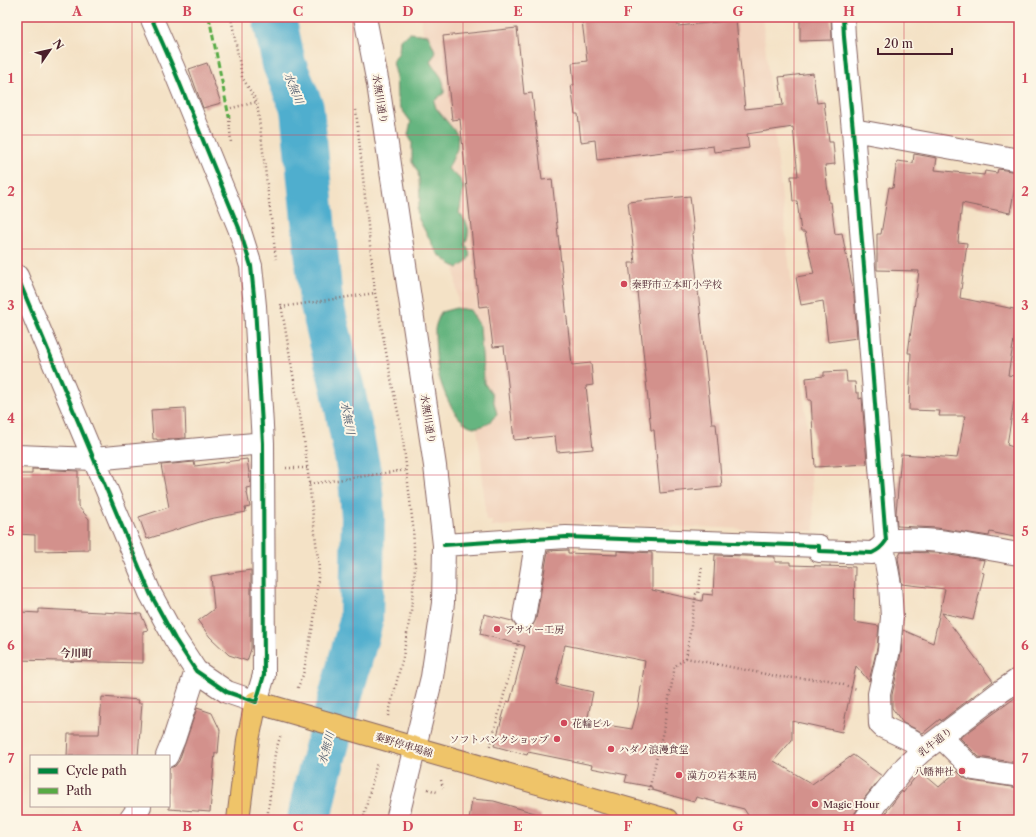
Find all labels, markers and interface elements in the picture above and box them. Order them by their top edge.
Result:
text: A [71,3,83,19]
text: B [182,3,192,19]
text: C [293,3,303,19]
text: D [402,3,414,19]
text: E [513,3,523,19]
text: F [624,3,633,19]
text: G [732,3,744,19]
text: H [843,3,855,19]
text: I [956,3,962,19]
north arrow [30,30,70,70]
scale bar [878,30,952,56]
text: 20 m [884,36,913,51]
text: N [50,37,67,53]
text: 1 [8,70,14,86]
water label: 水無川 [281,70,307,107]
text: 1 [1022,70,1028,86]
street label: 水無川通り [370,73,390,125]
text: 2 [7,183,15,199]
text: 2 [1021,183,1029,199]
place label: 秦野市立本町小学校 [632,278,722,291]
marker: 秦野市立本町小学校 [619,279,629,289]
text: 3 [7,297,15,313]
text: 3 [1021,297,1029,313]
street label: 水無川通り [418,393,438,445]
water label: 水無川 [338,400,358,437]
text: 4 [7,410,15,426]
text: 4 [1021,410,1029,426]
text: 5 [7,523,15,539]
text: 5 [1021,523,1029,539]
place label: アサイー工房 [505,623,564,636]
marker: アサイー工房 [492,624,502,634]
text: 6 [7,637,15,653]
text: 6 [1021,637,1029,653]
district label: 今川町 [60,646,93,660]
place label: 花輪ビル [572,717,612,730]
marker: 花輪ビル [559,718,569,728]
street label: 乳牛通り [915,725,955,759]
water label: 水無川 [315,729,337,766]
street label: 秦野停車場線 [373,730,435,760]
place label: ソフトバンクショップ [450,733,549,746]
marker: ソフトバンクショップ [552,734,562,744]
place label: ハダノ浪漫食堂 [619,743,689,756]
marker: ハダノ浪漫食堂 [606,744,616,754]
text: 7 [8,750,15,766]
text: 7 [1022,750,1029,766]
legend [30,755,170,807]
text: Cycle path [66,763,127,778]
place label: 八幡神社 [914,765,954,778]
marker: 八幡神社 [957,766,967,776]
place label: 漢方の岩本薬局 [687,769,757,782]
marker: 漢方の岩本薬局 [674,770,684,780]
text: Path [66,783,92,798]
place label: Magic Hour [823,798,880,811]
marker: Magic Hour [810,799,820,809]
text: A [71,818,83,834]
text: B [182,818,192,834]
text: C [293,818,303,834]
text: D [402,818,414,834]
text: E [513,818,523,834]
text: F [624,818,633,834]
text: G [732,818,744,834]
text: H [843,818,855,834]
text: I [956,818,962,834]

